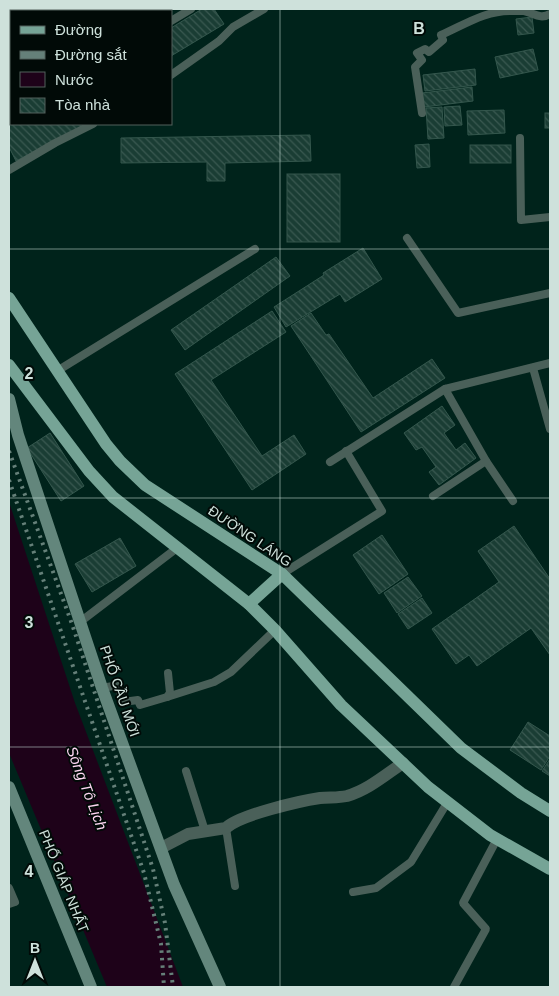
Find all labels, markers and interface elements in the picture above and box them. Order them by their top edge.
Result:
legend [10,10,172,125]
text: B [413,20,425,37]
text: Đường [55,21,102,38]
text: Đường sắt [55,46,127,63]
text: Nước [55,71,94,88]
text: Tòa nhà [55,96,111,113]
text: 2 [25,365,34,382]
street label: ĐƯỜNG LÁNG [205,502,295,570]
text: 3 [25,614,34,631]
street label: PHỐ CẦU MỚI [97,643,144,739]
water label: Sông Tô Lịch [63,744,111,832]
street label: PHỐ GIÁP NHẤT [36,827,93,935]
text: 4 [25,863,34,880]
north arrow [10,936,60,986]
text: B [30,940,40,956]

